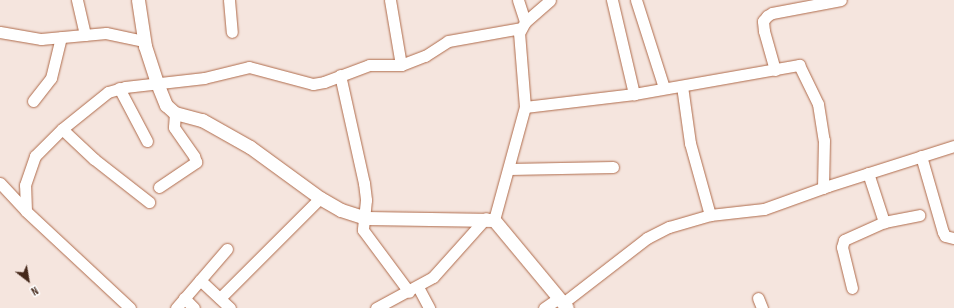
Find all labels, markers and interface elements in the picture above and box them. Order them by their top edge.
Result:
north arrow [8,260,48,300]
text: N [29,284,40,298]

